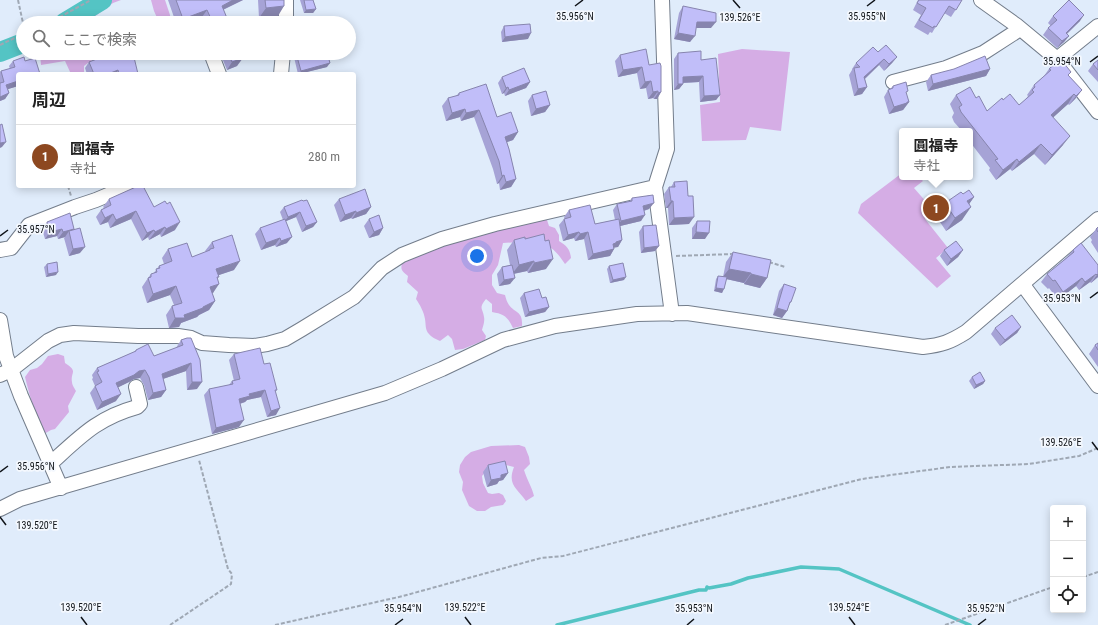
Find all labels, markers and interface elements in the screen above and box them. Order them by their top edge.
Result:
text: 35.956°N [556,11,594,22]
text: 35.955°N [848,11,886,22]
text: 139.526°E [720,12,761,23]
search box [16,16,356,60]
icon: search [30,27,52,49]
text: ここで検索 [62,31,137,49]
text: 35.954°N [1043,56,1081,67]
text: 周辺 [32,90,66,110]
popup [899,128,973,180]
text: 圓福寺 [913,137,959,155]
text: 圓福寺 [70,140,115,158]
text: 1 [42,149,48,164]
text: 280 m [308,149,340,164]
text: 寺社 [913,158,940,173]
text: 寺社 [70,161,96,176]
pin: 1 [923,193,949,223]
text: 35.957°N [17,224,55,235]
your location [467,246,487,266]
text: 35.953°N [1043,293,1081,304]
text: 139.526°E [1041,437,1082,448]
text: 35.956°N [17,461,55,472]
map controls [1050,505,1086,613]
button: + [1050,505,1086,541]
text: 139.520°E [17,520,58,531]
button: − [1050,541,1086,577]
button: locate [1050,577,1086,613]
text: 139.520°E [61,602,102,613]
text: 139.522°E [445,602,486,613]
text: 139.524°E [829,602,870,613]
text: 35.954°N [384,603,422,614]
text: 35.953°N [675,603,713,614]
text: 35.952°N [967,603,1005,614]

